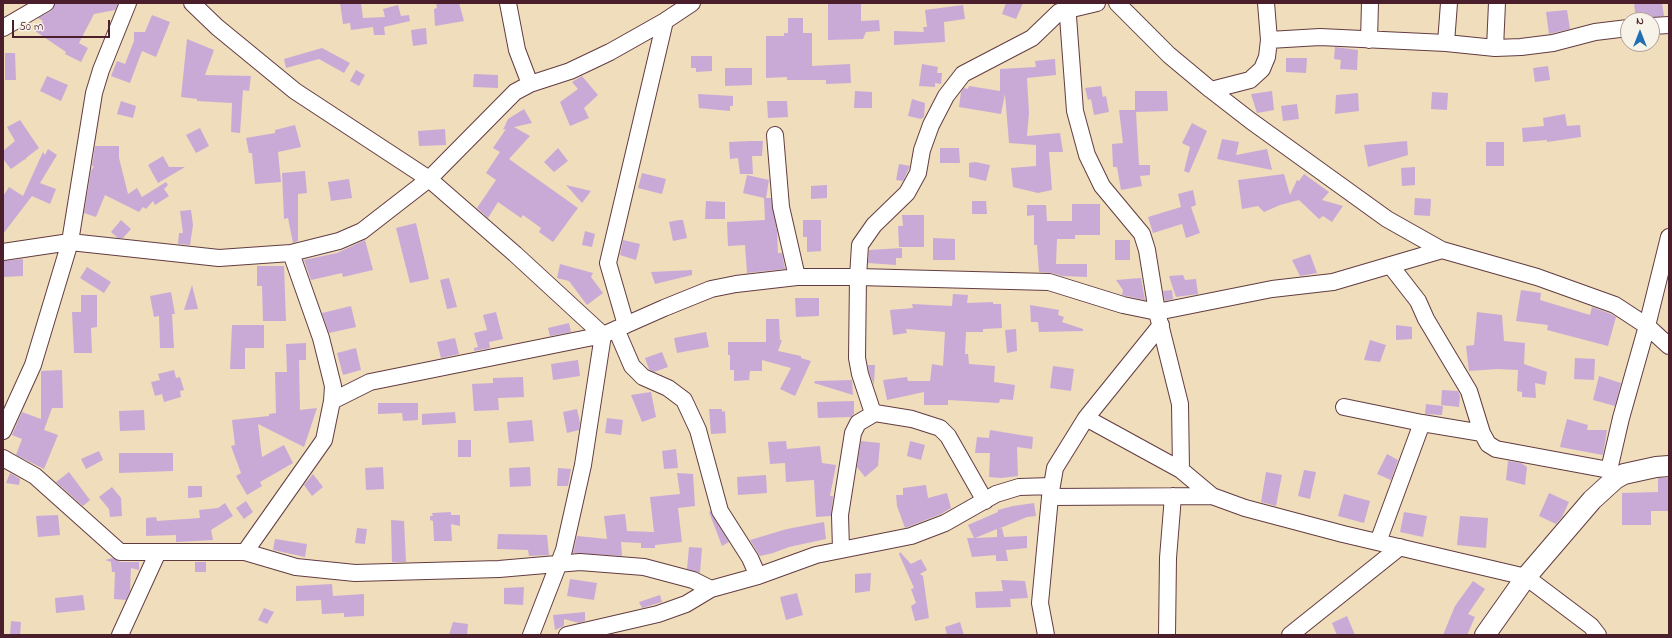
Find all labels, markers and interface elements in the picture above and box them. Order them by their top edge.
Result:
scale bar [14,12,112,38]
north arrow [1620,12,1660,52]
text: N [1636,13,1644,29]
text: 50 m [19,18,43,36]

